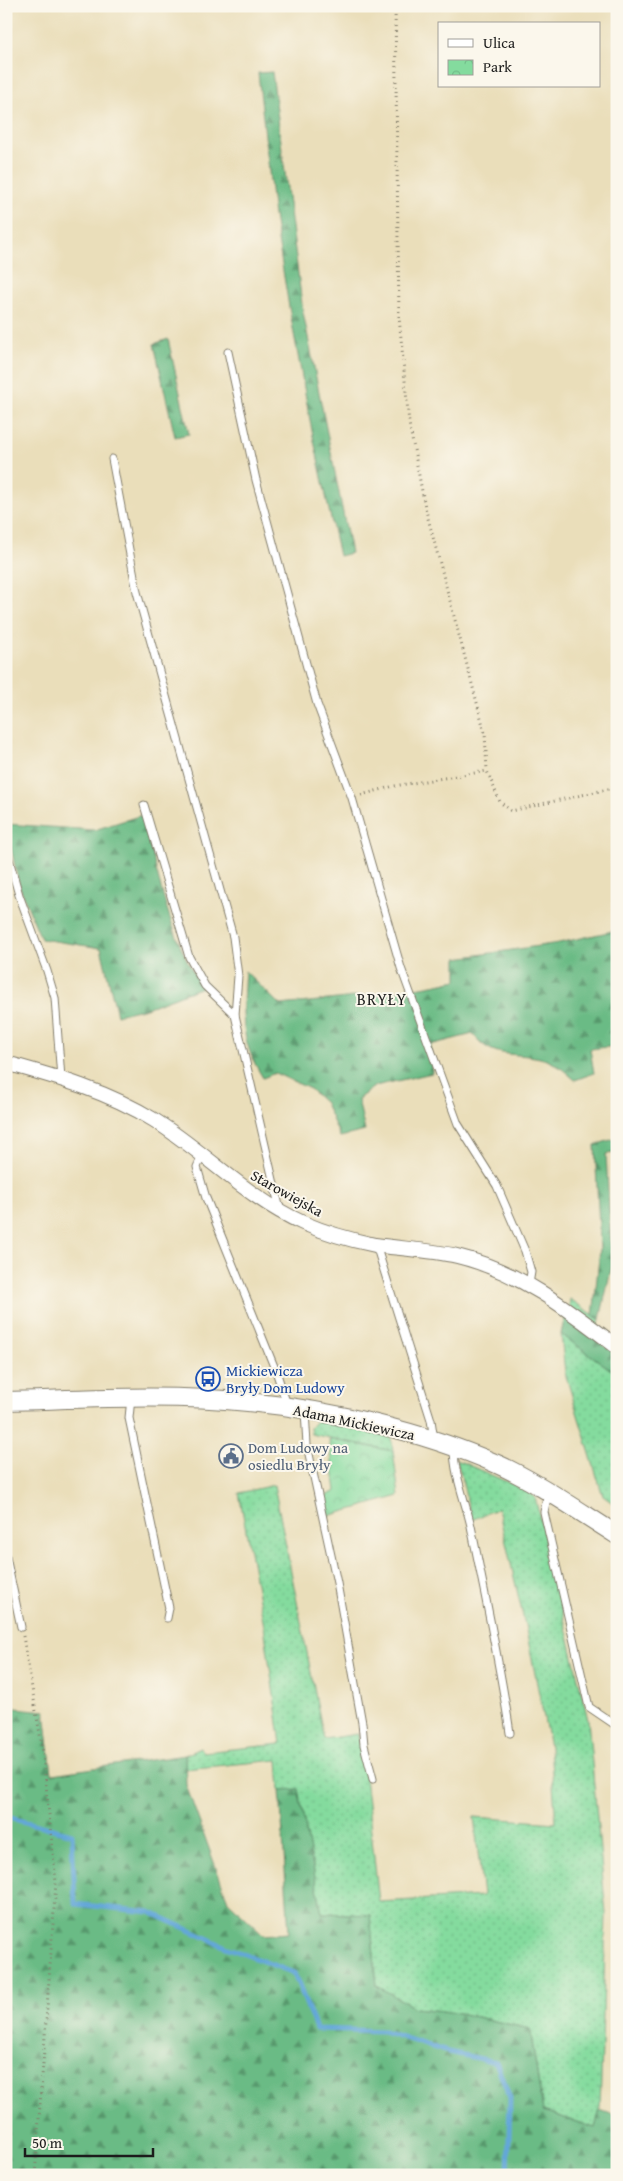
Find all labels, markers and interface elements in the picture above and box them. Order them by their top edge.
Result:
legend [438,22,600,88]
text: Ulica [483,32,515,53]
text: Park [483,56,512,77]
district label: BRYŁY [357,987,407,1011]
street label: Starowiejska [247,1164,327,1222]
place label: Mickiewicza Bryły Dom Ludowy [226,1360,345,1398]
bus stop icon: Mickiewicza Bryły Dom Ludowy [195,1366,221,1392]
street label: Adama Mickiewicza [291,1399,417,1445]
place label: Dom Ludowy na osiedlu Bryły [248,1437,348,1475]
public building icon: Dom Ludowy na osiedlu Bryły [218,1443,244,1469]
scale bar [25,2126,152,2158]
text: 50 m [32,2132,63,2153]

